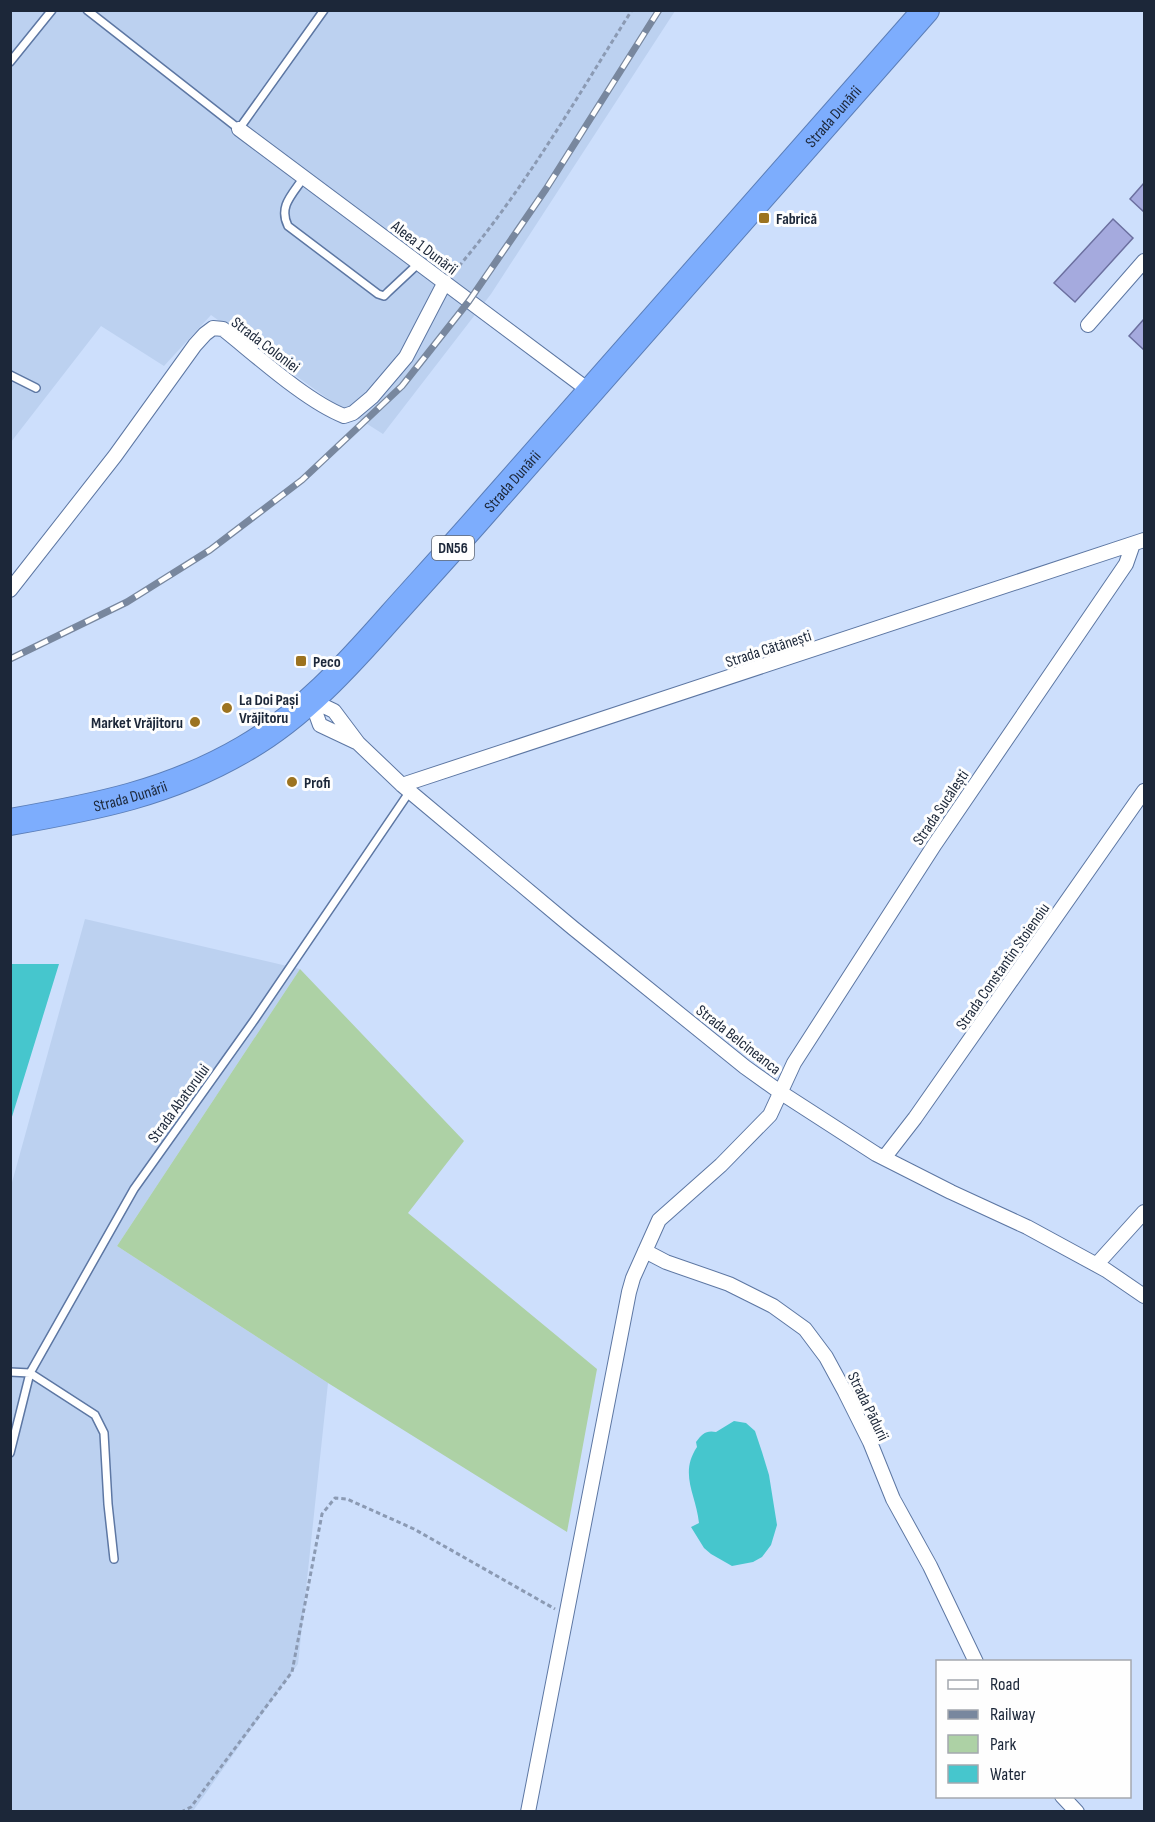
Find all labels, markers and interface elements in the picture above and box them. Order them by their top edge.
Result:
street label: Strada Dunării [802,82,866,152]
place label: Fabrică [776,210,817,229]
marker: Fabrică [757,211,771,225]
street label: Aleea 1 Dunării [386,217,461,279]
street label: Strada Coloniei [227,313,303,377]
street label: Strada Dunării [481,447,545,517]
road number: DN56 [432,536,474,560]
street label: Strada Cătănești [723,627,814,672]
place label: Peco [313,653,341,672]
marker: Peco [294,654,308,668]
place label: La Doi Pași Vrăjitoru [239,691,298,728]
marker: La Doi Pași Vrăjitoru [220,701,234,715]
place label: Market Vrăjitoru [91,714,183,733]
marker: Market Vrăjitoru [188,715,202,729]
street label: Strada Sucălești [909,767,973,849]
place label: Profi [304,774,330,793]
marker: Profi [285,775,299,789]
street label: Strada Dunării [92,778,170,817]
street label: Strada Constantin Stoienoiu [952,900,1054,1034]
street label: Strada Belcineanca [692,1001,784,1079]
street label: Strada Abatorului [144,1061,214,1147]
street label: Strada Pădurii [843,1369,892,1444]
legend [936,1660,1131,1798]
text: Road [990,1674,1020,1695]
text: Railway [990,1704,1035,1725]
text: Park [990,1734,1016,1755]
text: Water [990,1764,1026,1785]

